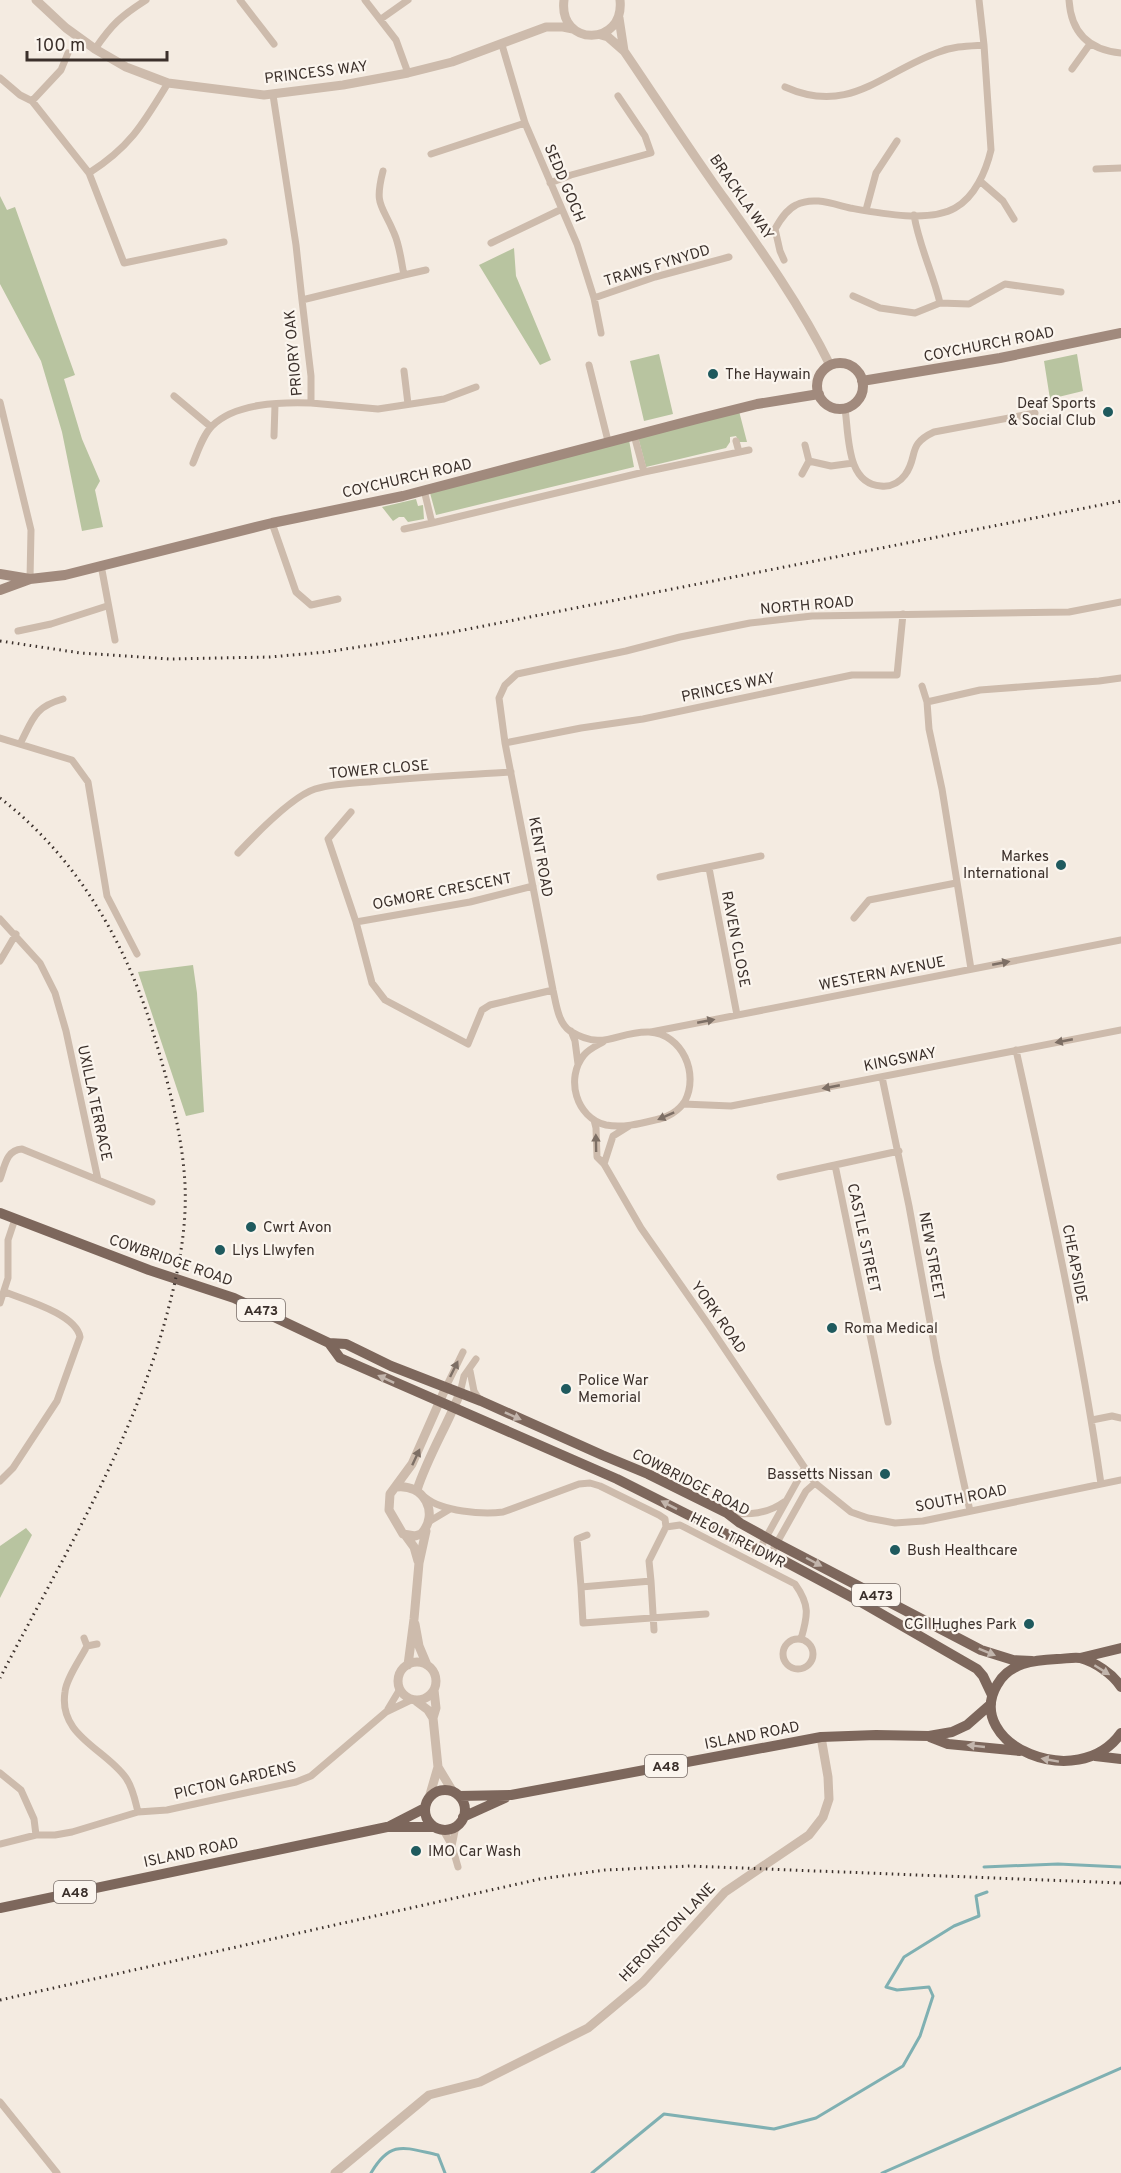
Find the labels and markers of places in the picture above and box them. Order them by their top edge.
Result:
place label: The Haywain [725,366,811,385]
marker: The Haywain [706,367,720,381]
place label: Deaf Sports & Social Club [1008,395,1096,431]
marker: Deaf Sports & Social Club [1101,405,1115,419]
place label: Markes International [963,848,1049,884]
marker: Markes International [1054,858,1068,872]
place label: Cwrt Avon [263,1219,332,1238]
marker: Cwrt Avon [244,1220,258,1234]
place label: Llys Llwyfen [232,1242,315,1261]
marker: Llys Llwyfen [213,1243,227,1257]
place label: Roma Medical [844,1320,938,1339]
marker: Roma Medical [825,1321,839,1335]
place label: Police War Memorial [578,1372,649,1408]
marker: Police War Memorial [559,1382,573,1396]
place label: Bassetts Nissan [767,1466,873,1485]
marker: Bassetts Nissan [878,1467,892,1481]
place label: Bush Healthcare [907,1542,1018,1561]
marker: Bush Healthcare [888,1543,902,1557]
place label: CGI Hughes Park [904,1616,1017,1635]
marker: CGI Hughes Park [1022,1617,1036,1631]
place label: IMO Car Wash [428,1843,521,1862]
marker: IMO Car Wash [409,1844,423,1858]

